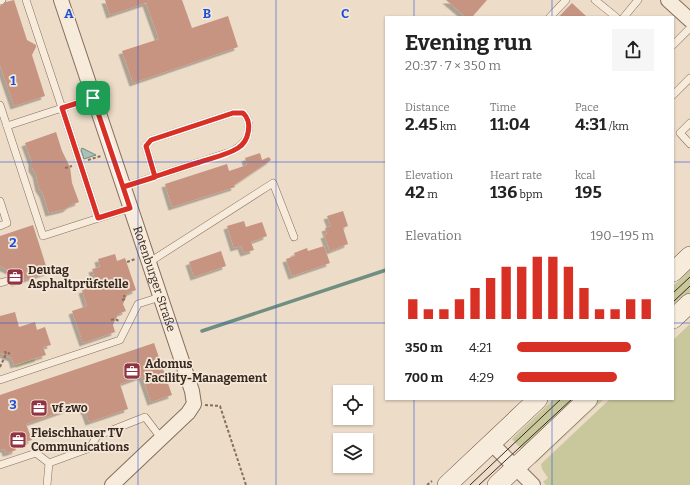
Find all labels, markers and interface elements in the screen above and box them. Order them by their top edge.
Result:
text: A [64,6,74,21]
text: B [203,6,211,21]
text: C [341,6,349,21]
text: Evening run [405,29,532,56]
button: share [612,29,654,71]
text: 20:37 · 7 × 350 m [405,58,501,73]
text: 1 [10,73,16,88]
pin [76,81,110,115]
icon: arrive [82,87,104,109]
text: Distance [405,101,450,114]
text: Time [490,101,516,114]
text: Pace [575,101,599,114]
text: 2.45 [405,114,438,135]
text: 11:04 [490,114,530,135]
text: 4:31 [575,114,606,135]
text: km [438,120,457,133]
text: /km [606,120,629,133]
text: Elevation [405,169,453,182]
text: Heart rate [490,169,542,182]
text: kcal [575,169,595,182]
text: 42 [405,182,425,203]
text: 136 [490,182,517,203]
text: 195 [575,182,602,203]
text: m [425,188,438,201]
text: bpm [517,188,543,201]
street label: Rotenburger Straße [130,224,179,333]
text: Elevation [405,228,462,243]
text: 190–195 m [590,228,654,243]
text: 2 [9,235,17,250]
place label: Deutag Asphaltprüfstelle [28,263,129,291]
office icon: Deutag Asphaltprüfstelle [5,267,25,287]
text: 350 m [405,340,443,355]
text: 4:21 [469,340,492,355]
place label: Adomus Facility-Management [145,357,268,385]
office icon: Adomus Facility-Management [122,361,142,381]
text: 700 m [405,370,443,385]
text: 4:29 [469,370,494,385]
map controls [333,385,373,473]
button: locate [333,385,373,425]
text: 3 [9,397,17,412]
office icon: vf zwo [29,398,49,418]
place label: vf zwo [51,401,88,415]
place label: Fleischhauer TV Communications [31,426,129,454]
office icon: Fleischhauer TV Communications [8,430,28,450]
button: layers [333,433,373,473]

